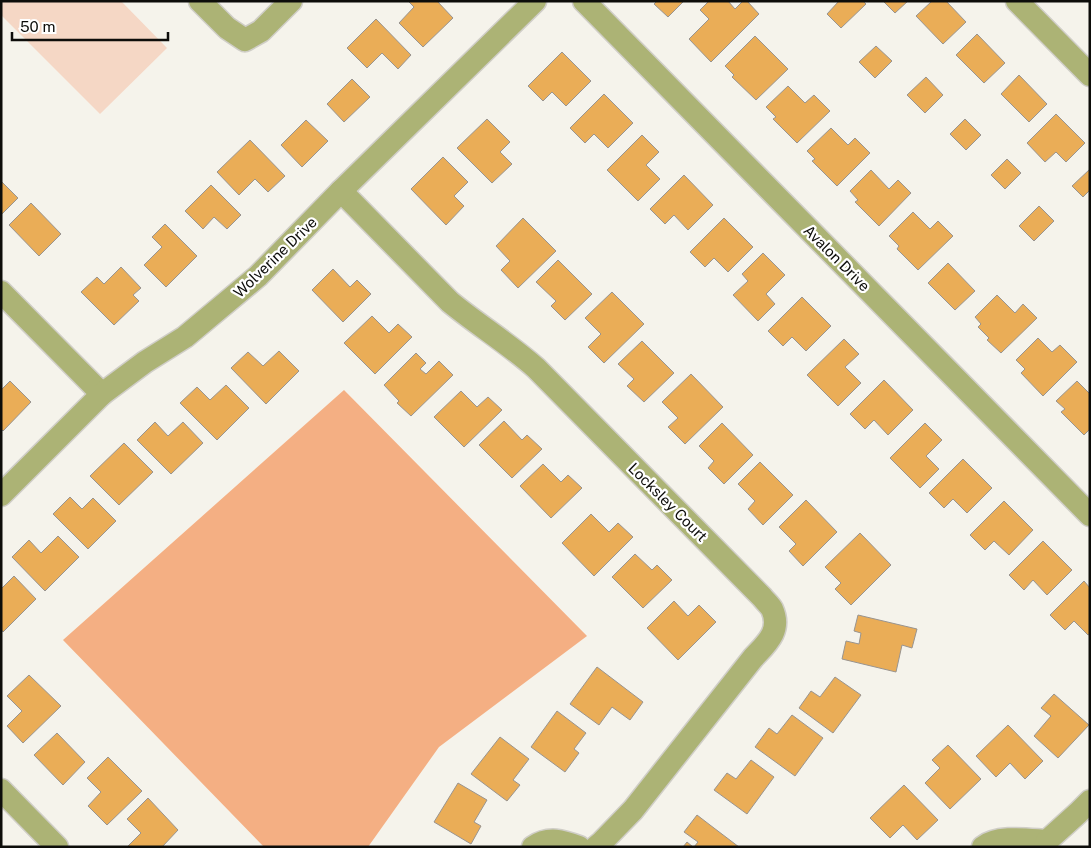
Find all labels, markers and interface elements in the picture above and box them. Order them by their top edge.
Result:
scale bar [12,10,169,42]
text: 50 m [20,18,55,35]
street label: Wolverine Drive [230,213,320,301]
street label: Avalon Drive [800,221,874,295]
street label: Locksley Court [625,459,711,545]

